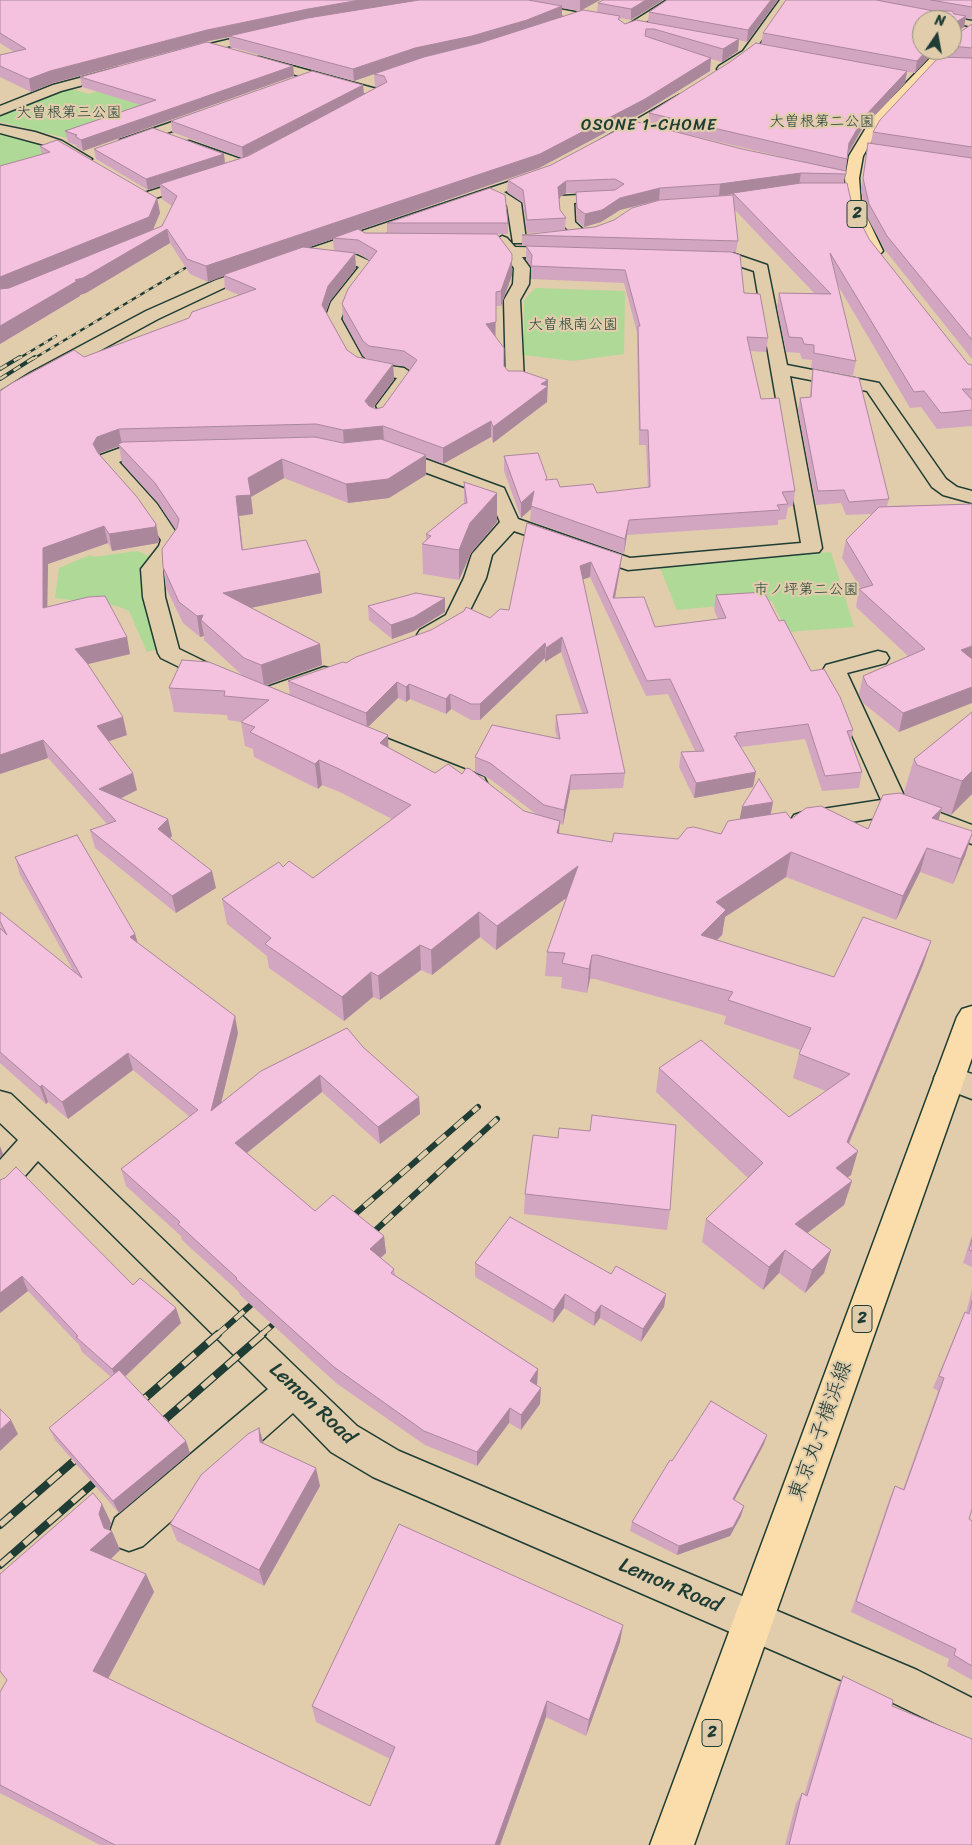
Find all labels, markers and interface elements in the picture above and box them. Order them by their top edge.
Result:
text: N [933,8,947,34]
north arrow [912,10,962,60]
park label: 大曽根第三公園 [17,104,121,122]
park label: 大曽根第二公園 [770,113,874,131]
district label: OSONE 1-CHOME [579,116,719,136]
road number: 2 [847,200,867,228]
park label: 大曽根南公園 [528,316,618,334]
park label: 市ノ坪第二公園 [754,581,858,599]
road number: 2 [852,1306,872,1332]
street label: Lemon Road [264,1358,360,1450]
street label: 東京丸子横浜線 [784,1358,858,1504]
street label: Lemon Road [615,1553,725,1619]
road number: 2 [702,1720,722,1746]

